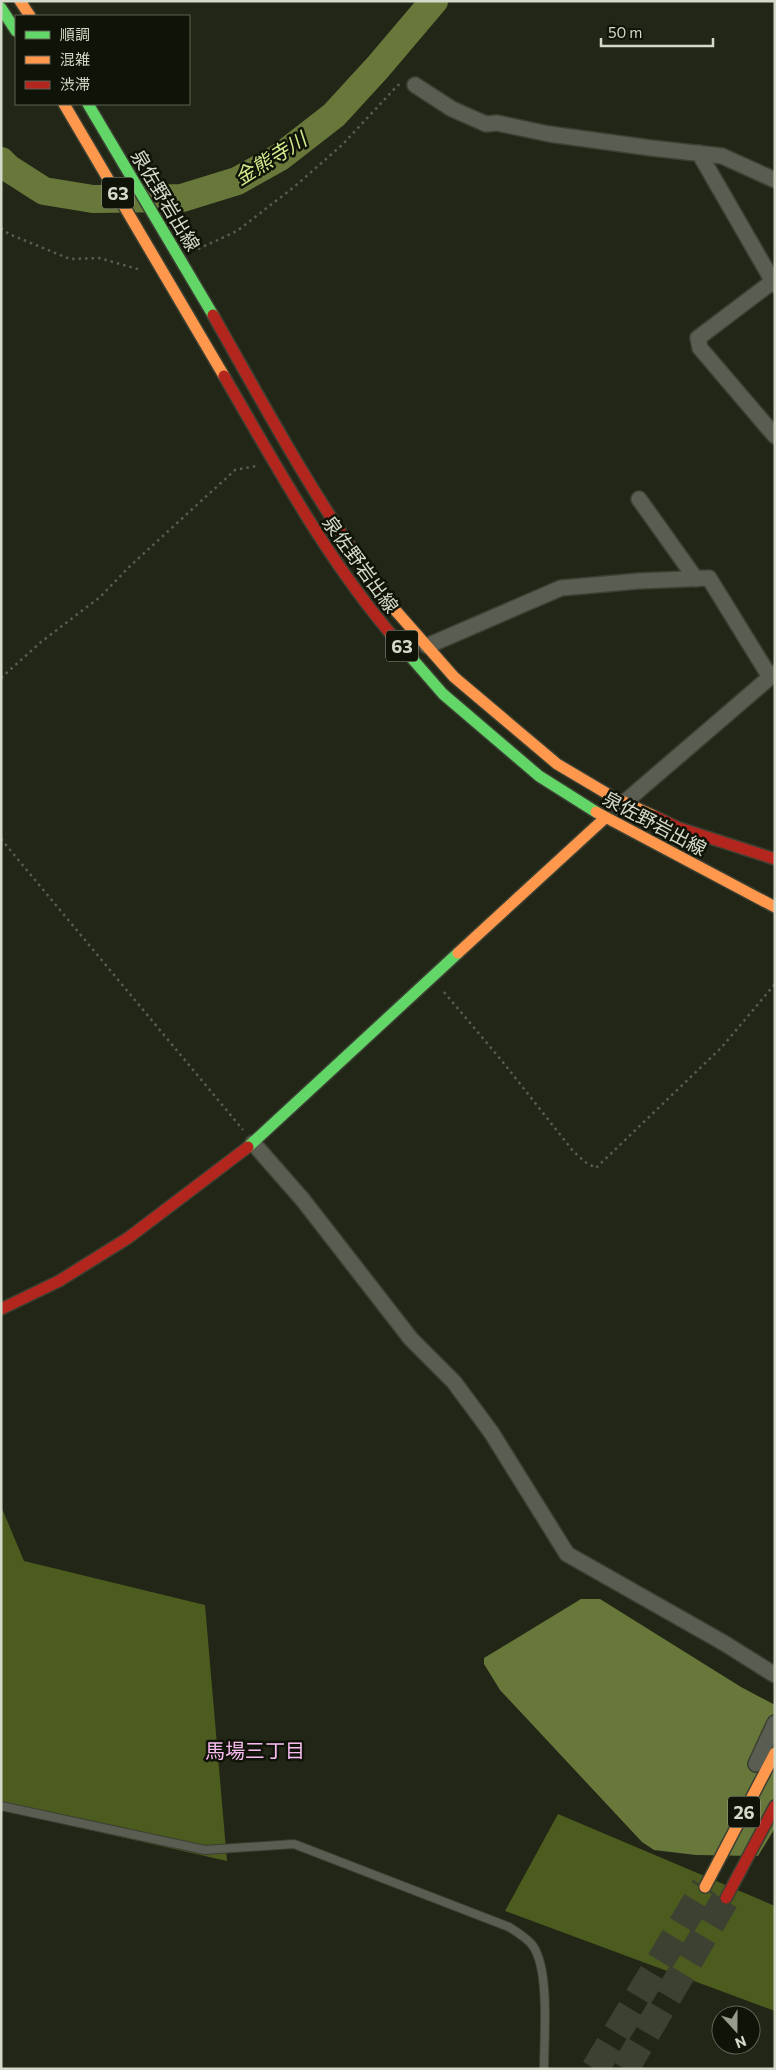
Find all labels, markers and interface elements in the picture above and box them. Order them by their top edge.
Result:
legend [15,15,190,105]
scale bar [601,15,714,47]
text: 50 m [608,23,642,41]
text: 順調 [60,25,90,43]
text: 混雑 [60,50,90,68]
text: 渋滞 [60,75,90,93]
water label: 金熊寺川 [230,126,312,189]
street label: 泉佐野岩出線 [127,145,205,255]
road number: 63 [102,178,134,208]
street label: 泉佐野岩出線 [318,511,404,617]
road number: 63 [386,630,418,661]
street label: 泉佐野岩出線 [599,786,711,860]
district label: 馬場三丁目 [205,1738,305,1762]
road number: 26 [728,1796,760,1828]
north arrow [711,2005,761,2055]
text: N [733,2033,749,2052]

